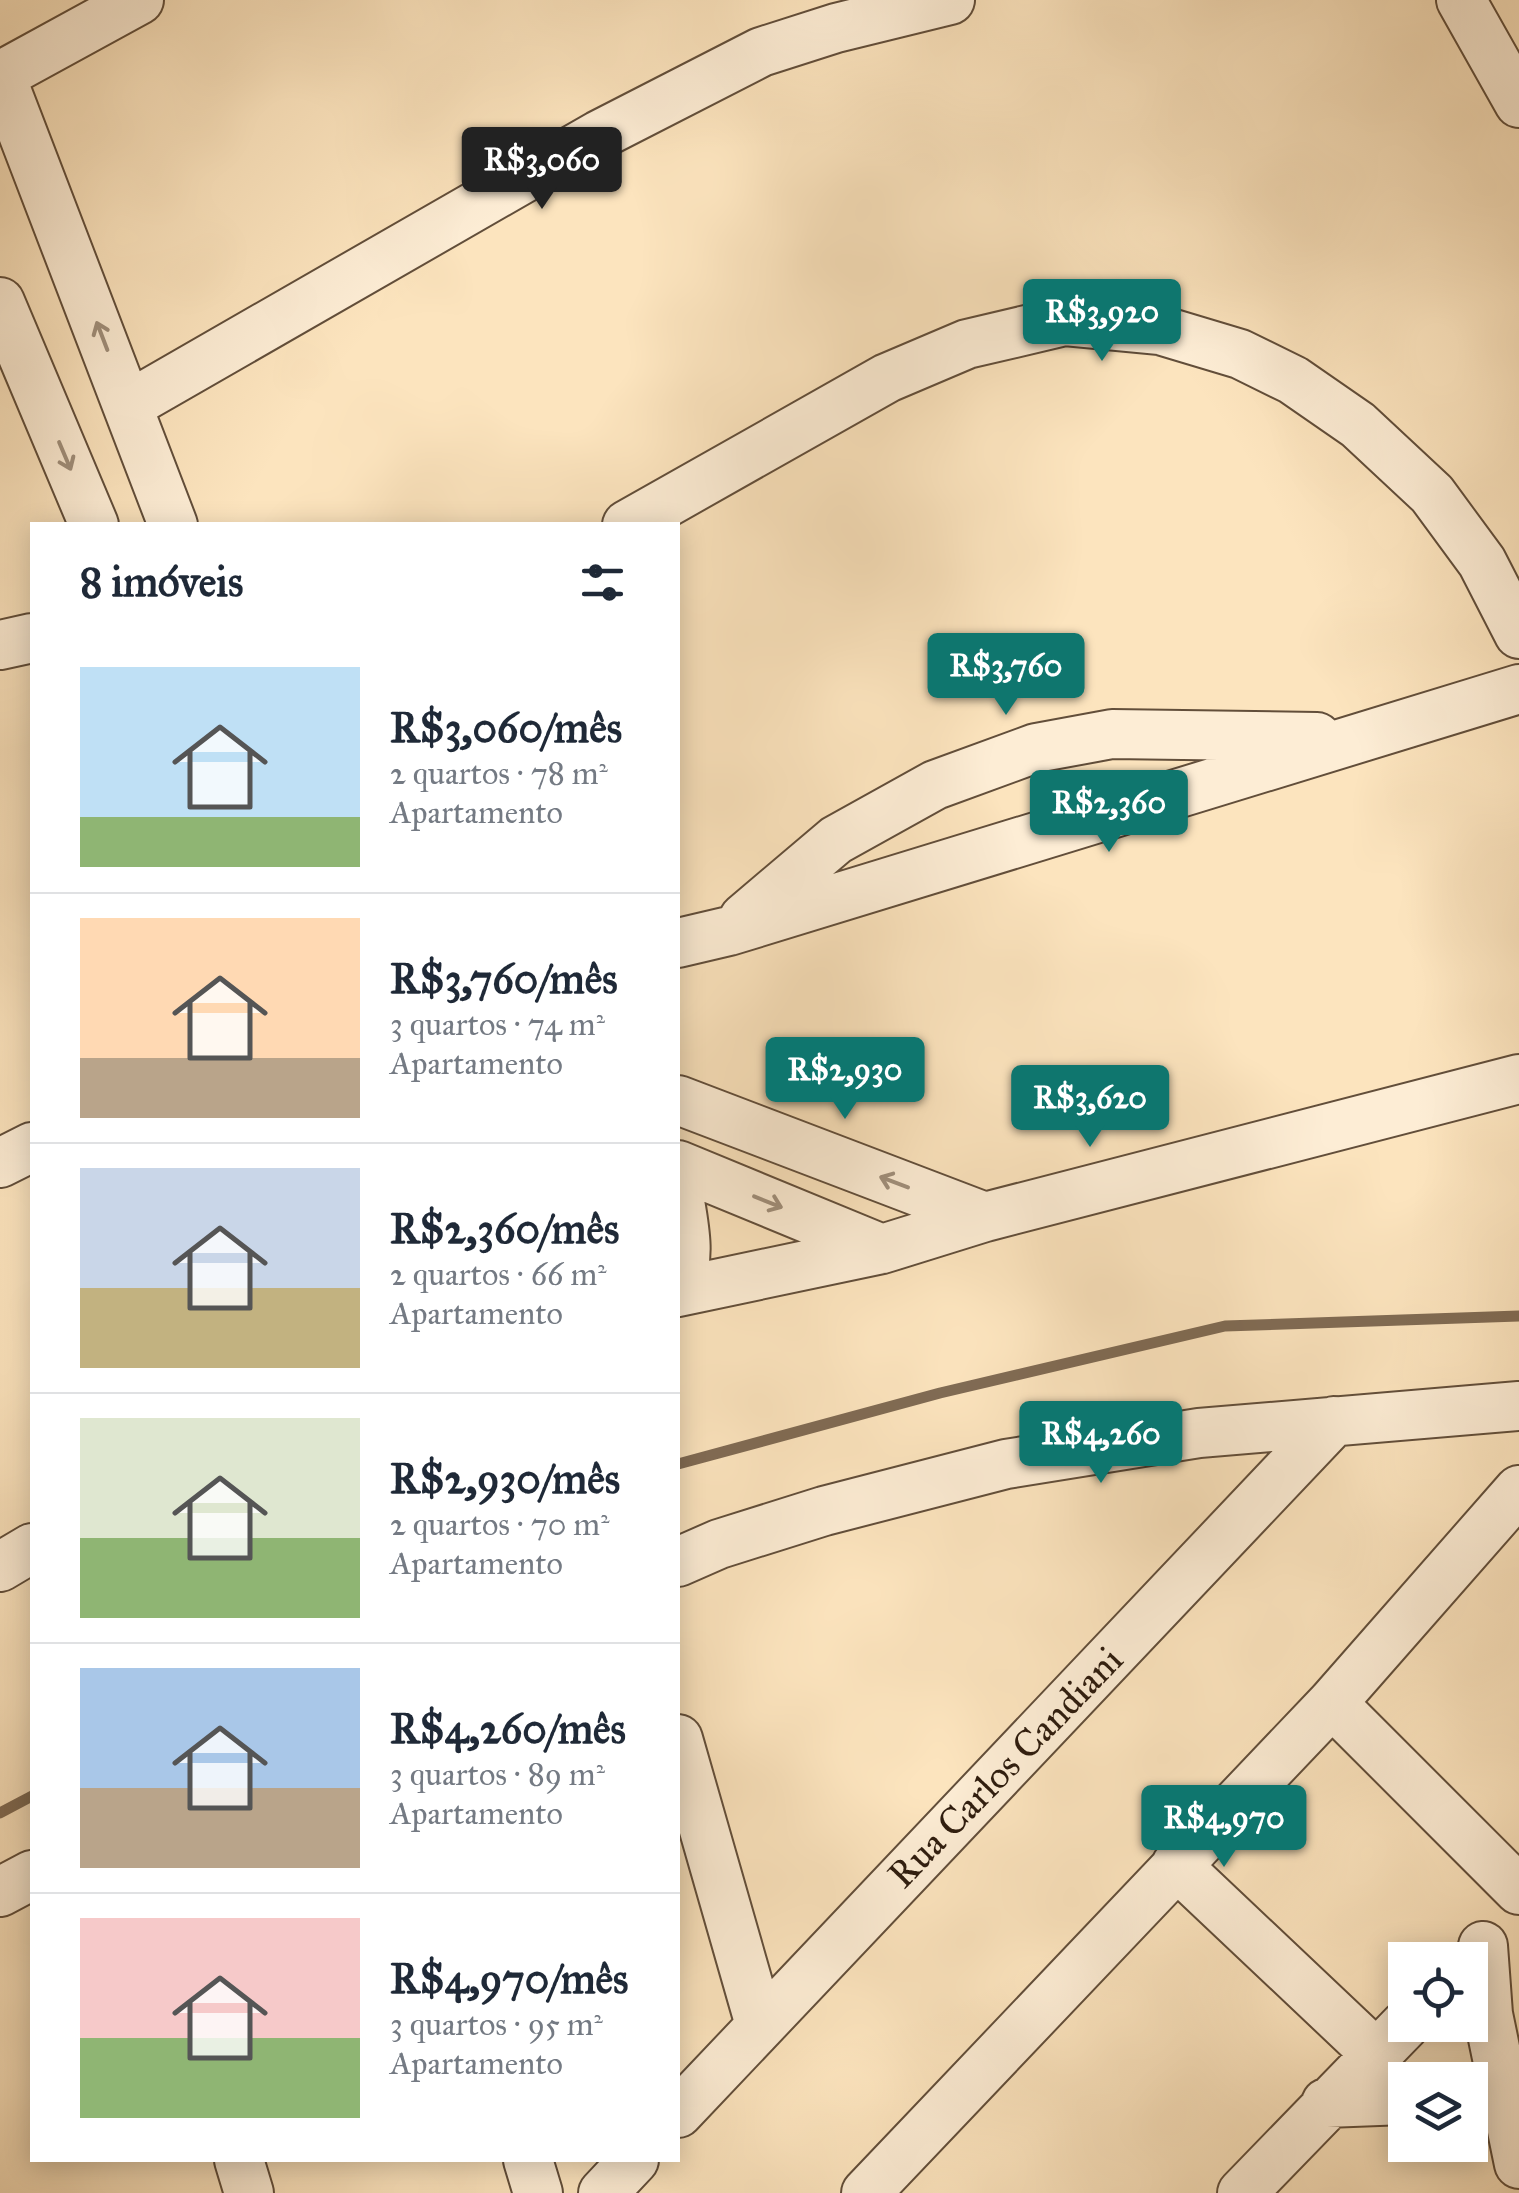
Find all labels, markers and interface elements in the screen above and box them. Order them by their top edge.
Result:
pin: R$3,060 [450,127,634,212]
text: R$3,060 [484,140,600,179]
pin: R$3,920 [1010,279,1194,364]
text: R$3,920 [1045,292,1159,331]
one-way arrow [92,321,110,352]
one-way arrow [57,440,75,471]
icon: filters [575,555,630,610]
text: 8 imóveis [80,556,243,608]
pin: R$3,760 [914,633,1098,718]
text: R$3,760 [950,646,1062,685]
text: R$3,060/mês [390,702,622,754]
icon: home [160,707,280,827]
text: 2 quartos · 78 m² [390,754,608,793]
pin: R$2,360 [1017,770,1201,855]
text: R$2,360 [1052,783,1166,822]
text: Apartamento [390,793,563,832]
text: R$3,760/mês [390,953,618,1005]
icon: home [160,958,280,1078]
text: 3 quartos · 74 m² [390,1005,605,1044]
pin: R$2,930 [753,1037,937,1122]
text: Apartamento [390,1044,563,1083]
text: R$2,930 [788,1050,902,1089]
pin: R$3,620 [998,1065,1182,1150]
text: R$3,620 [1033,1078,1147,1117]
one-way arrow [879,1172,910,1190]
one-way arrow [752,1194,782,1212]
text: R$2,360/mês [390,1203,619,1255]
icon: home [160,1208,280,1328]
text: 2 quartos · 66 m² [390,1255,607,1294]
text: Apartamento [390,1294,563,1333]
pin: R$4,260 [1009,1401,1193,1486]
text: R$4,260 [1041,1414,1161,1453]
text: R$2,930/mês [390,1453,620,1505]
icon: home [160,1458,280,1578]
text: 2 quartos · 70 m² [390,1505,609,1544]
text: Apartamento [390,1544,563,1583]
street label: Rua Carlos Candiani [878,1637,1132,1897]
text: R$4,260/mês [390,1703,626,1755]
icon: home [160,1708,280,1828]
text: 3 quartos · 89 m² [390,1755,605,1794]
pin: R$4,970 [1132,1785,1316,1870]
text: Apartamento [390,1794,563,1833]
text: R$4,970 [1163,1798,1285,1837]
map controls [1388,1942,1488,2162]
button: locate [1388,1942,1488,2042]
text: R$4,970/mês [390,1953,628,2005]
icon: home [160,1958,280,2078]
text: 3 quartos · 95 m² [390,2005,603,2044]
text: Apartamento [390,2044,563,2083]
button: layers [1388,2062,1488,2162]

